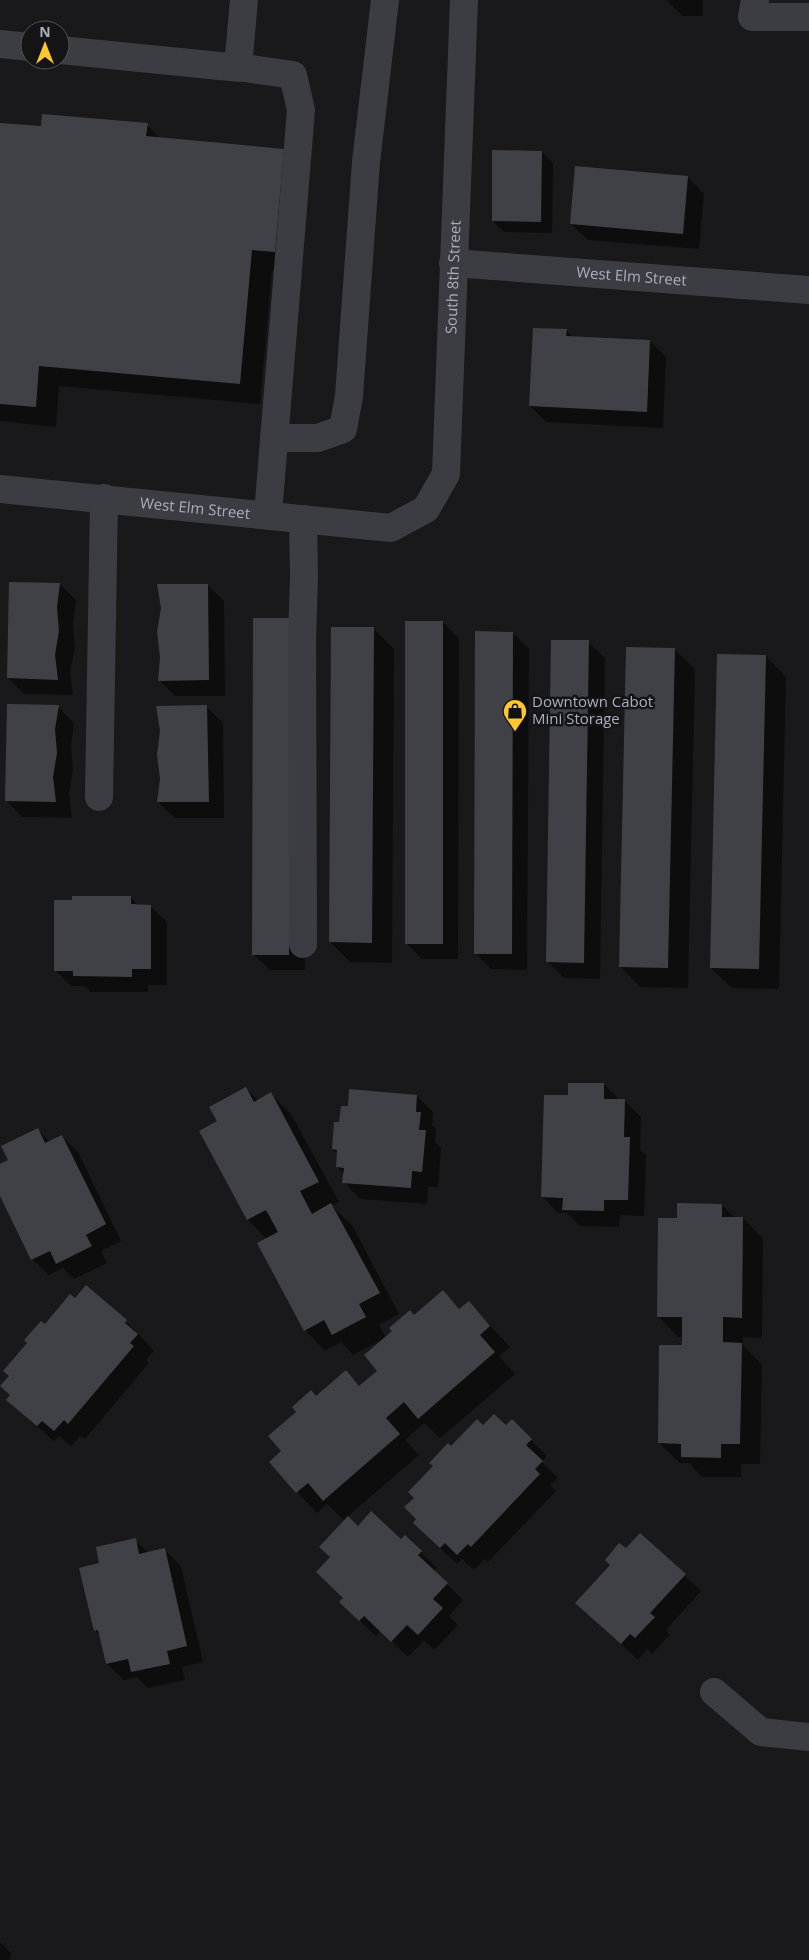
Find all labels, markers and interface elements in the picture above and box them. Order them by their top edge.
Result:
north arrow [20,20,70,70]
text: N [39,22,51,41]
street label: South 8th Street [440,220,465,334]
street label: West Elm Street [576,261,687,290]
street label: West Elm Street [139,492,251,523]
place label: Downtown Cabot Mini Storage [532,691,653,728]
shop icon: Downtown Cabot Mini Storage [502,698,528,732]

